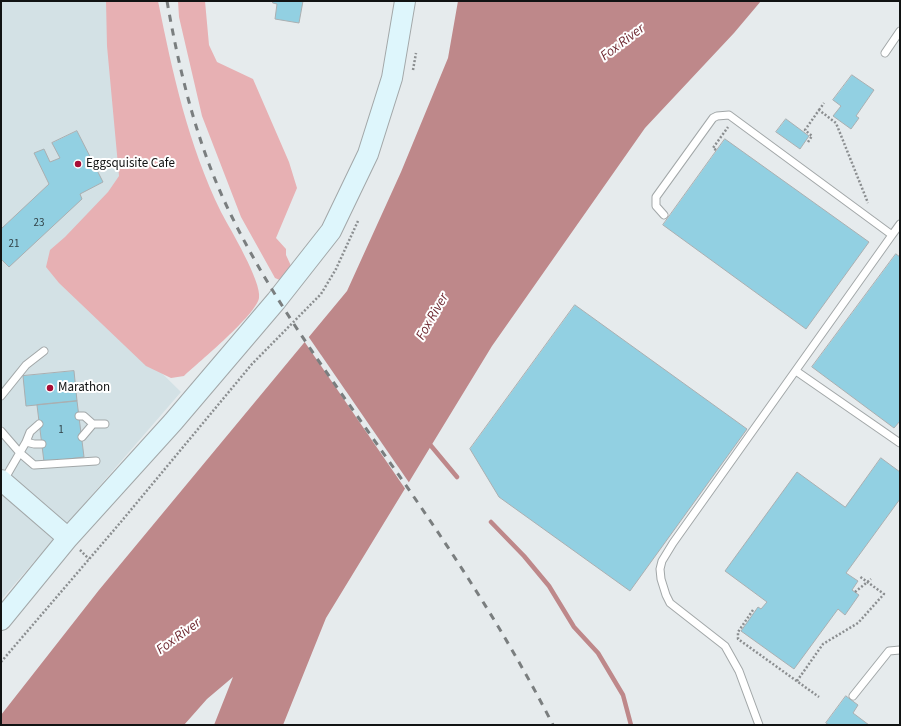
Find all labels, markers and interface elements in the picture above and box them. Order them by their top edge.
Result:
water label: Fox River [598,21,648,65]
place label: Eggsquisite Cafe [86,156,175,172]
marker: Eggsquisite Cafe [73,159,83,169]
house number: 23 [34,217,44,231]
house number: 21 [9,238,19,252]
water label: Fox River [413,291,453,343]
place label: Marathon [58,380,110,396]
marker: Marathon [45,383,55,393]
house number: 1 [58,424,64,438]
water label: Fox River [153,615,205,659]

